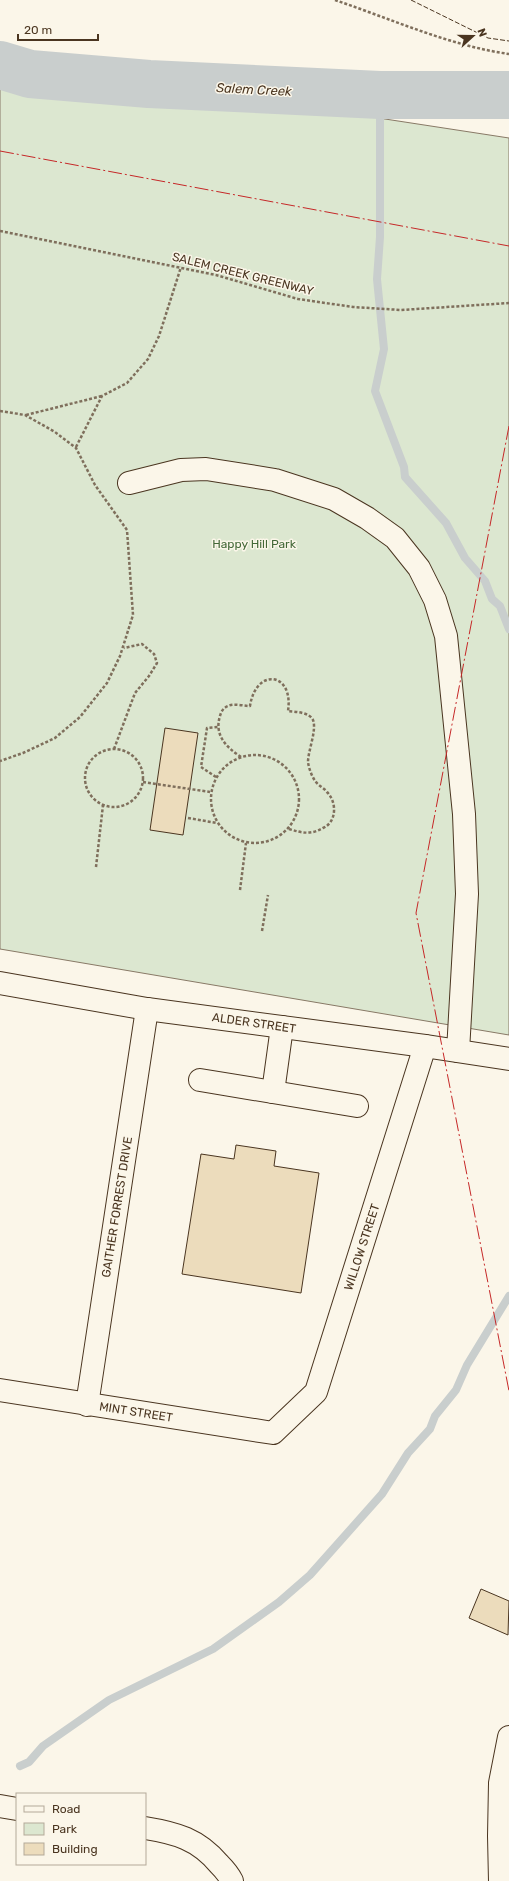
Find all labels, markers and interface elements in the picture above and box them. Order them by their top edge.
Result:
scale bar [18,16,98,42]
north arrow [453,16,493,56]
text: 20 m [24,23,52,37]
text: N [474,27,489,39]
water label: Salem Creek [216,80,292,99]
street label: SALEM CREEK GREENWAY [171,250,315,298]
park label: Happy Hill Park [212,537,297,551]
street label: ALDER STREET [211,1010,297,1036]
street label: GAITHER FORREST DRIVE [99,1136,135,1278]
street label: WILLOW STREET [341,1202,383,1292]
street label: MINT STREET [98,1399,174,1425]
legend [16,1793,146,1865]
text: Road [52,1802,80,1816]
text: Park [52,1822,78,1836]
text: Building [52,1842,98,1856]

